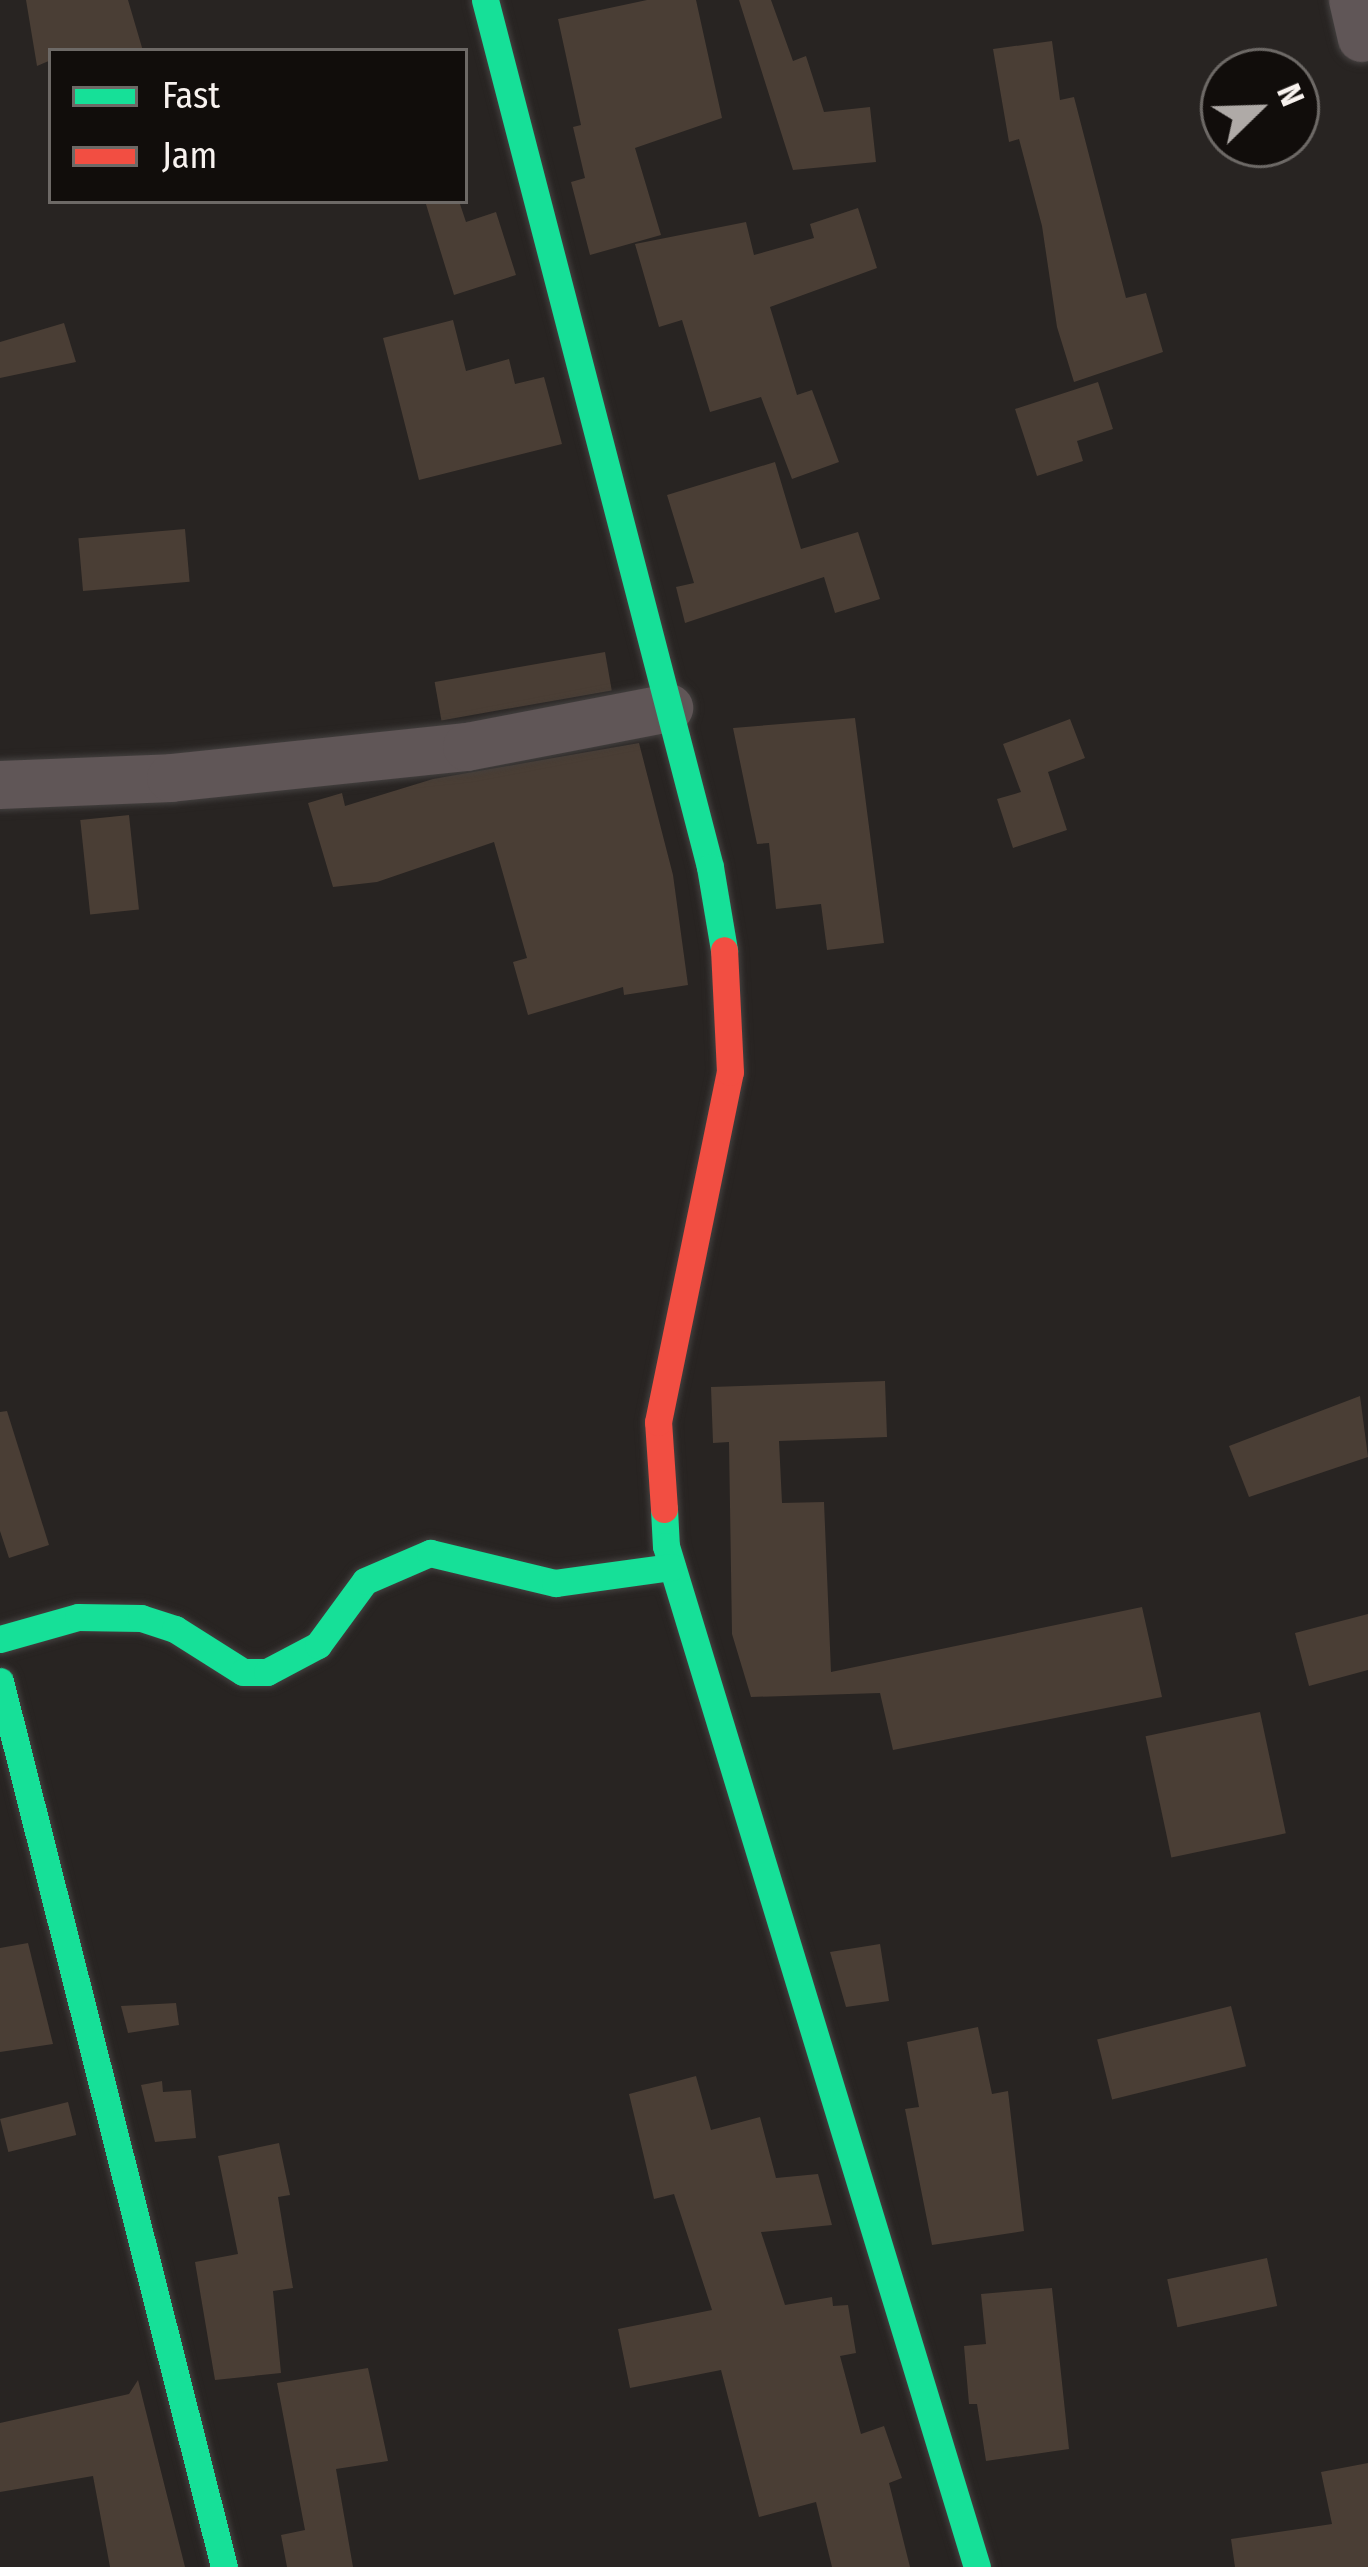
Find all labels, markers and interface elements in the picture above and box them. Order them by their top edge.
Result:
legend [48,48,468,204]
north arrow [1200,48,1320,168]
text: Fast [162,74,220,118]
text: N [1268,78,1313,112]
text: Jam [162,134,217,178]

